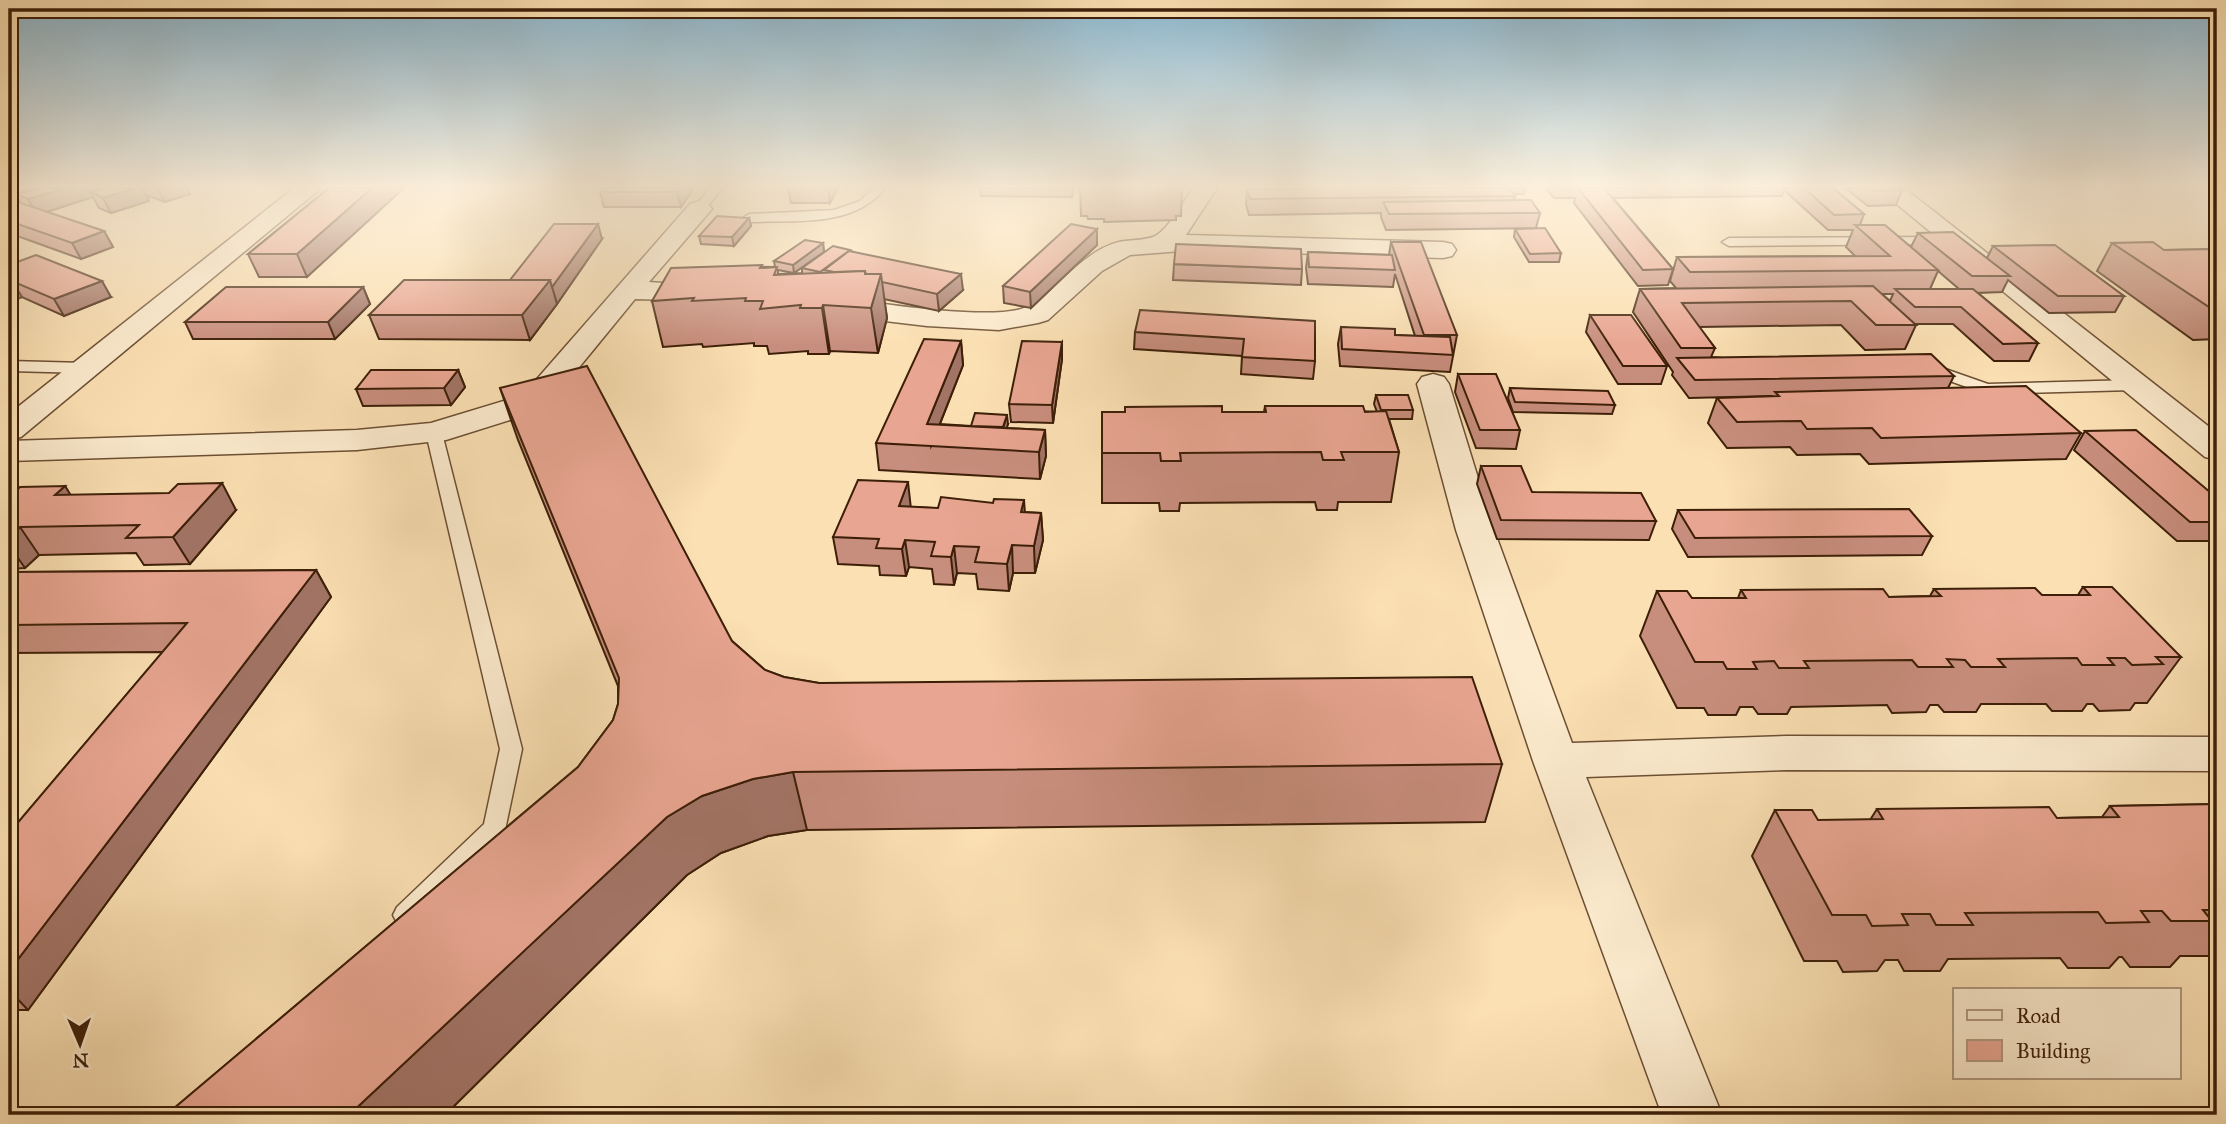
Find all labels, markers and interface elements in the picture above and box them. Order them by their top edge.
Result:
legend [1953,988,2180,1078]
text: Road [2016,1003,2061,1029]
north arrow [46,1009,116,1078]
text: Building [2016,1038,2090,1064]
text: N [72,1049,89,1072]

